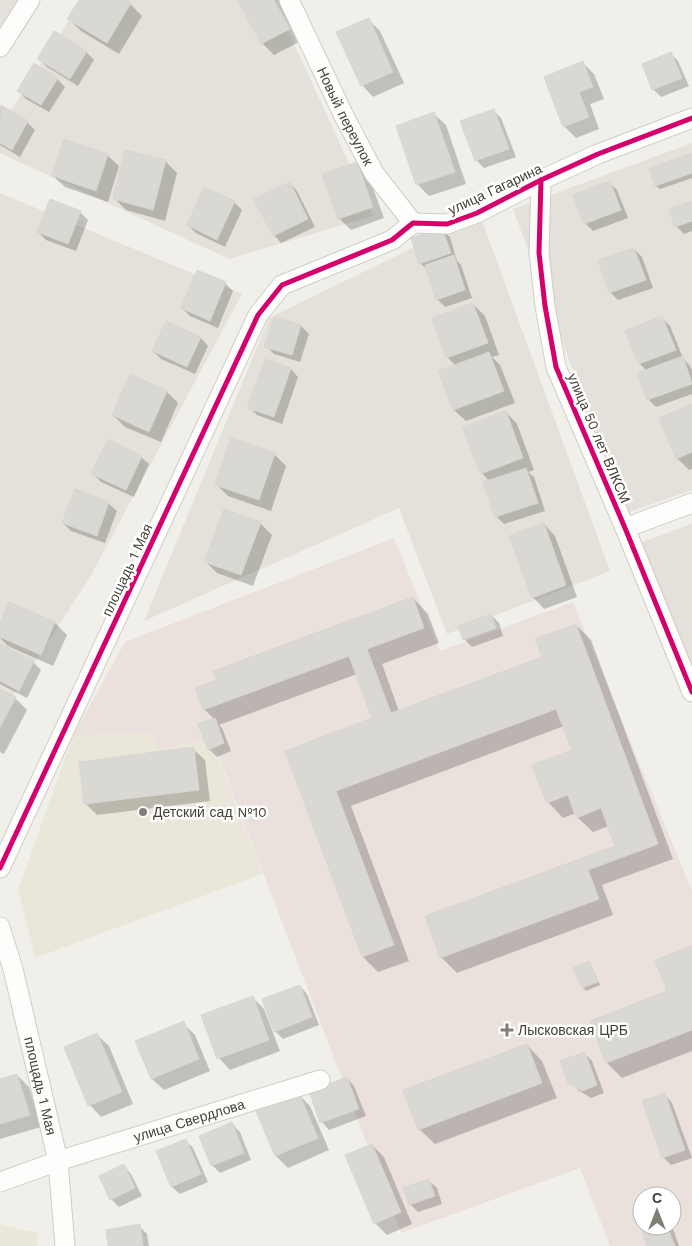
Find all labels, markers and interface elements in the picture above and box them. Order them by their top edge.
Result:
street label: Новый переулок [314,64,377,169]
street label: улица Гагарина [446,160,545,218]
street label: улица 50 лет ВЛКСМ [564,371,634,505]
street label: площадь 1 Мая [99,521,155,619]
place label: Детский сад №10 [153,804,267,820]
marker: Детский сад №10 [137,806,149,818]
place label: Лысковская ЦРБ [518,1022,628,1038]
marker: Лысковская ЦРБ [500,1023,514,1037]
street label: площадь 1 Мая [21,1035,60,1137]
street label: улица Свердлова [132,1096,247,1145]
north arrow [632,1186,682,1236]
text: С [652,1190,662,1206]

